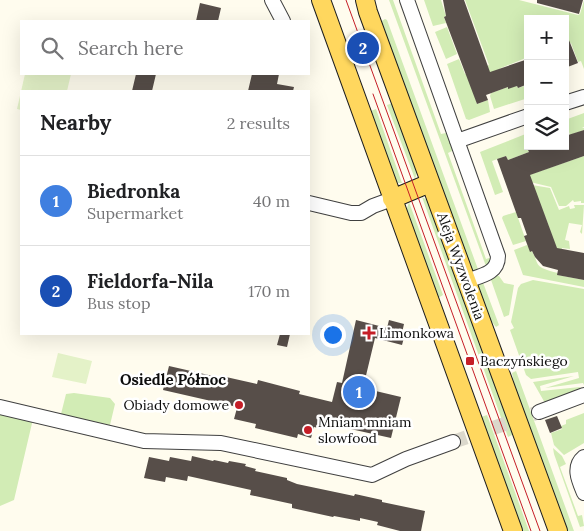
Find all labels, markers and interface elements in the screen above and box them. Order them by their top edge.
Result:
map controls [524,15,569,150]
button: + [524,15,569,60]
search box [20,20,310,75]
pin: 2 [347,29,379,67]
icon: search [38,34,66,62]
text: Search here [78,36,184,60]
button: − [524,60,569,105]
button: layers [524,105,569,150]
text: Nearby [40,109,111,136]
text: 2 results [227,113,290,133]
text: Biedronka [87,179,180,203]
text: 1 [53,191,59,211]
text: 40 m [253,191,290,211]
text: Supermarket [87,203,183,223]
street label: Aleja Wyzwolenia [433,209,489,322]
text: Fieldorfa-Nila [87,269,214,293]
text: 2 [52,281,60,301]
text: 170 m [248,281,290,301]
text: Bus stop [87,293,151,313]
your location [320,322,346,348]
place label: Limonkowa [379,324,454,342]
marker: Limonkowa [363,327,375,339]
place label: Baczyńskiego [480,352,568,370]
marker: Baczyńskiego [464,355,476,367]
district label: Osiedle Północ [120,370,226,389]
pin: 1 [343,373,375,411]
place label: Obiady domowe [123,396,229,414]
marker: Obiady domowe [233,399,245,411]
place label: Mniam mniam slowfood [318,413,412,447]
marker: Mniam mniam slowfood [302,424,314,436]

